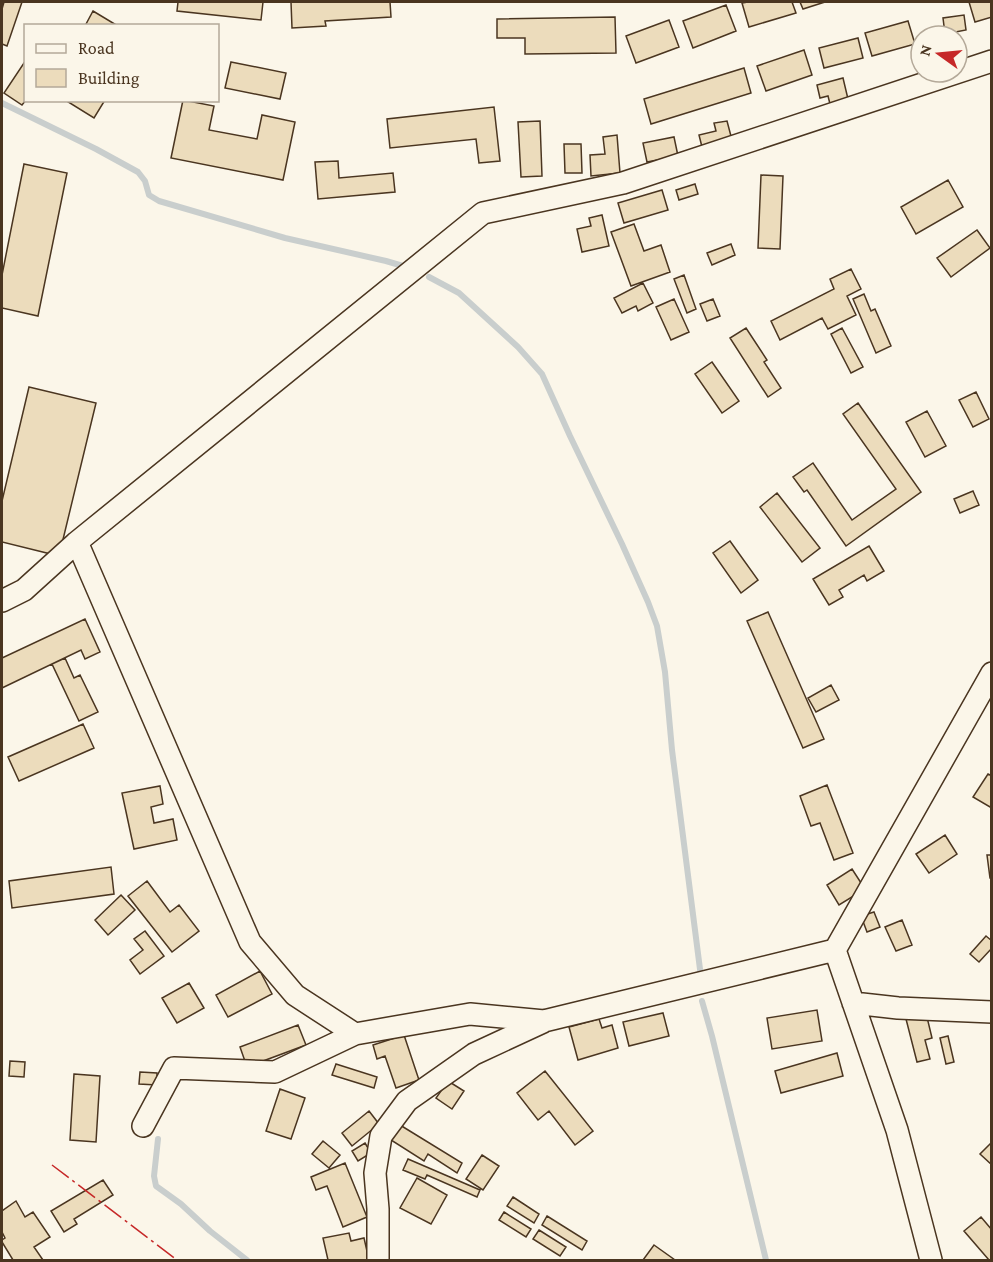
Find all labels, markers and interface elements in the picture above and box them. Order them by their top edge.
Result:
legend [24,24,219,102]
north arrow [909,24,969,84]
text: Road [78,38,115,58]
text: N [915,43,935,58]
text: Building [78,68,140,88]

